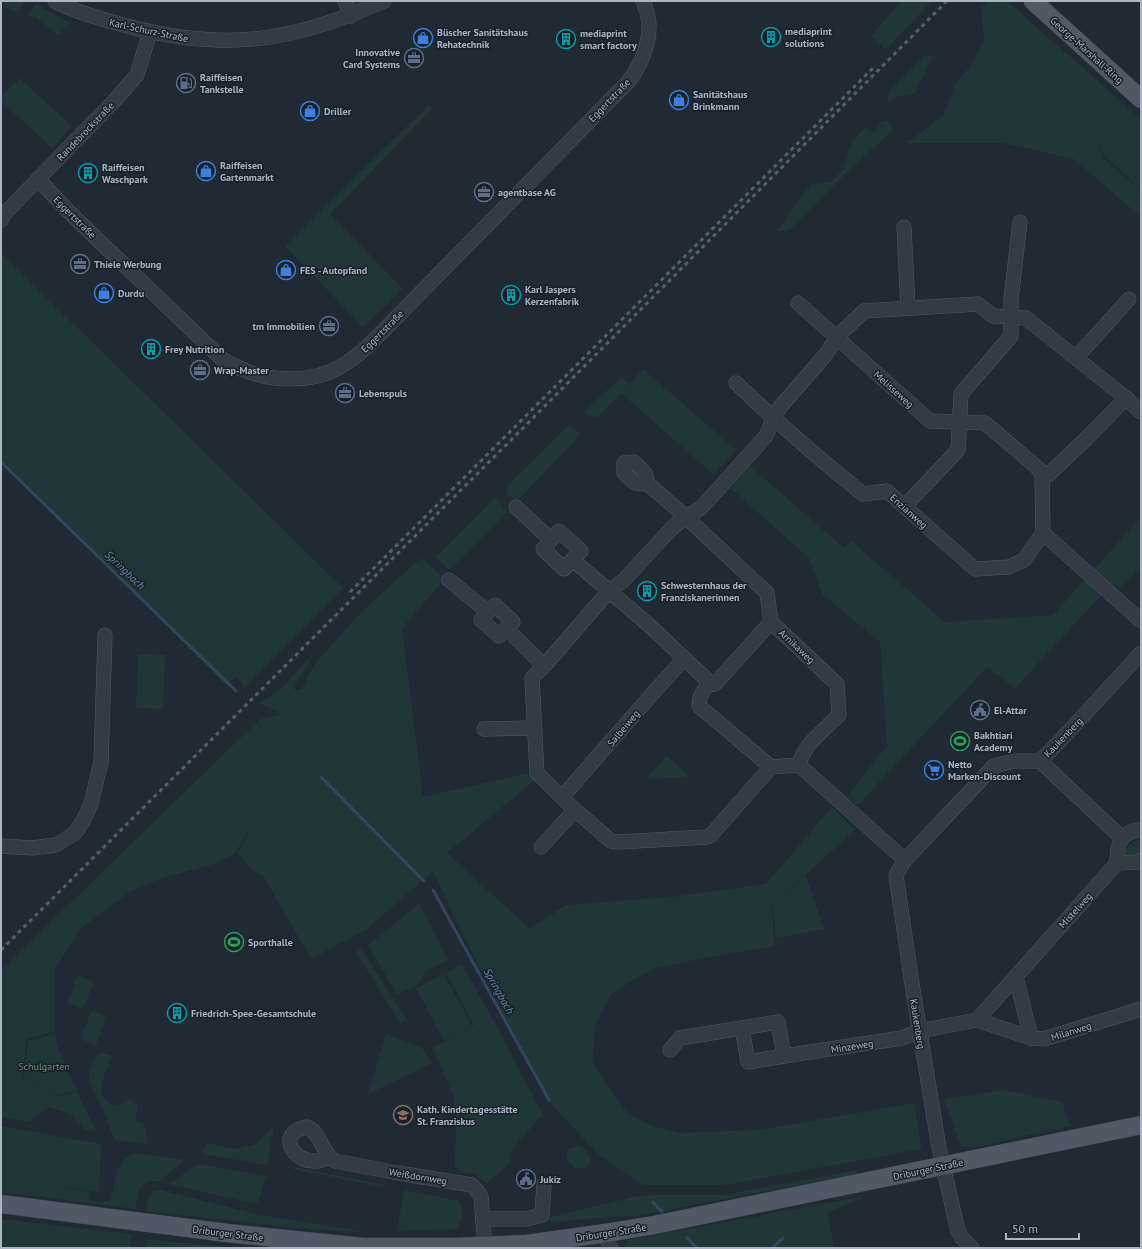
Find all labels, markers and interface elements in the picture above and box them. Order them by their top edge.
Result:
street label: George-Marshall-Ring [1047,14,1126,87]
street label: Karl-Schurz-Straße [108,16,190,45]
place label: mediaprint solutions [785,25,832,50]
place label: Büscher Sanitätshaus Rehatechnik [437,26,528,51]
building icon: mediaprint solutions [760,26,782,48]
shop icon: Büscher Sanitätshaus Rehatechnik [412,27,434,49]
place label: mediaprint smart factory [580,27,637,52]
building icon: mediaprint smart factory [555,28,577,50]
place label: Innovative Card Systems [343,46,400,71]
office icon: Innovative Card Systems [403,47,425,69]
place label: Raiffeisen Tankstelle [200,71,244,96]
fuel station icon: Raiffeisen Tankstelle [175,72,197,94]
street label: Eggertstraße [585,76,633,125]
place label: Sanitätshaus Brinkmann [693,88,748,113]
shop icon: Sanitätshaus Brinkmann [668,89,690,111]
street label: Randebrockstraße [54,99,117,164]
shop icon: Driller [299,100,321,122]
place label: Driller [324,105,352,118]
place label: Raiffeisen Gartenmarkt [220,159,274,184]
shop icon: Raiffeisen Gartenmarkt [195,160,217,182]
place label: Raiffeisen Waschpark [102,161,148,186]
building icon: Raiffeisen Waschpark [77,162,99,184]
office icon: agentbase AG [473,181,495,203]
place label: agentbase AG [498,186,556,199]
street label: Eggertstraße [51,193,99,241]
office icon: Thiele Werbung [69,253,91,275]
place label: Thiele Werbung [94,258,161,271]
shop icon: FES - Autopfand [275,259,297,281]
place label: FES - Autopfand [300,264,367,277]
shop icon: Durdu [93,282,115,304]
place label: Karl Jaspers Kerzenfabrik [525,283,579,308]
building icon: Karl Jaspers Kerzenfabrik [500,284,522,306]
place label: Durdu [118,287,144,300]
street label: Eggertstraße [358,307,406,355]
office icon: tm Immobilien [318,315,340,337]
place label: tm Immobilien [252,320,315,333]
building icon: Frey Nutrition [140,338,162,360]
place label: Frey Nutrition [165,343,224,356]
office icon: Wrap-Master [189,359,211,381]
place label: Wrap-Master [214,364,269,377]
street label: Melisseweg [871,368,916,411]
office icon: Lebenspuls [334,382,356,404]
place label: Lebenspuls [359,387,407,400]
street label: Enzianweg [887,491,930,532]
water label: Springbach [102,547,148,593]
place label: Schwesternhaus der Franziskanerinnen [661,579,747,604]
building icon: Schwesternhaus der Franziskanerinnen [636,580,658,602]
street label: Arnikaweg [776,626,817,666]
public building icon: El-Attar [969,699,991,721]
place label: El-Attar [994,704,1027,717]
street label: Salbeiweg [604,707,642,749]
street label: Kaukenberg [1041,715,1086,760]
place label: Bakhtiari Academy [974,729,1013,754]
sports icon: Bakhtiari Academy [949,730,971,752]
place label: Netto Marken-Discount [948,758,1021,783]
supermarket icon: Netto Marken-Discount [923,759,945,781]
street label: Mistelweg [1056,890,1095,931]
sports icon: Sporthalle [223,931,245,953]
place label: Sporthalle [248,936,293,949]
water label: Springbach [481,966,517,1017]
street label: Kaukenberg [907,998,928,1050]
building icon: Friedrich-Spee-Gesamtschule [166,1002,188,1024]
place label: Friedrich-Spee-Gesamtschule [191,1007,316,1020]
street label: Milanweg [1049,1019,1093,1044]
street label: Minzeweg [830,1037,874,1056]
park label: Schulgarten [18,1060,70,1073]
place label: Kath. Kindertagesstätte St. Franziskus [417,1103,518,1128]
school or university icon: Kath. Kindertagesstätte St. Franziskus [392,1104,414,1126]
street label: Driburger Straße [892,1156,964,1183]
street label: Weißdornweg [388,1165,448,1188]
public building icon: Jukiz [515,1168,537,1190]
place label: Jukiz [539,1173,561,1186]
scale bar [1006,1215,1079,1241]
street label: Driburger Straße [575,1220,647,1244]
text: 50 m [1012,1221,1038,1236]
street label: Driburger Straße [192,1223,264,1244]

